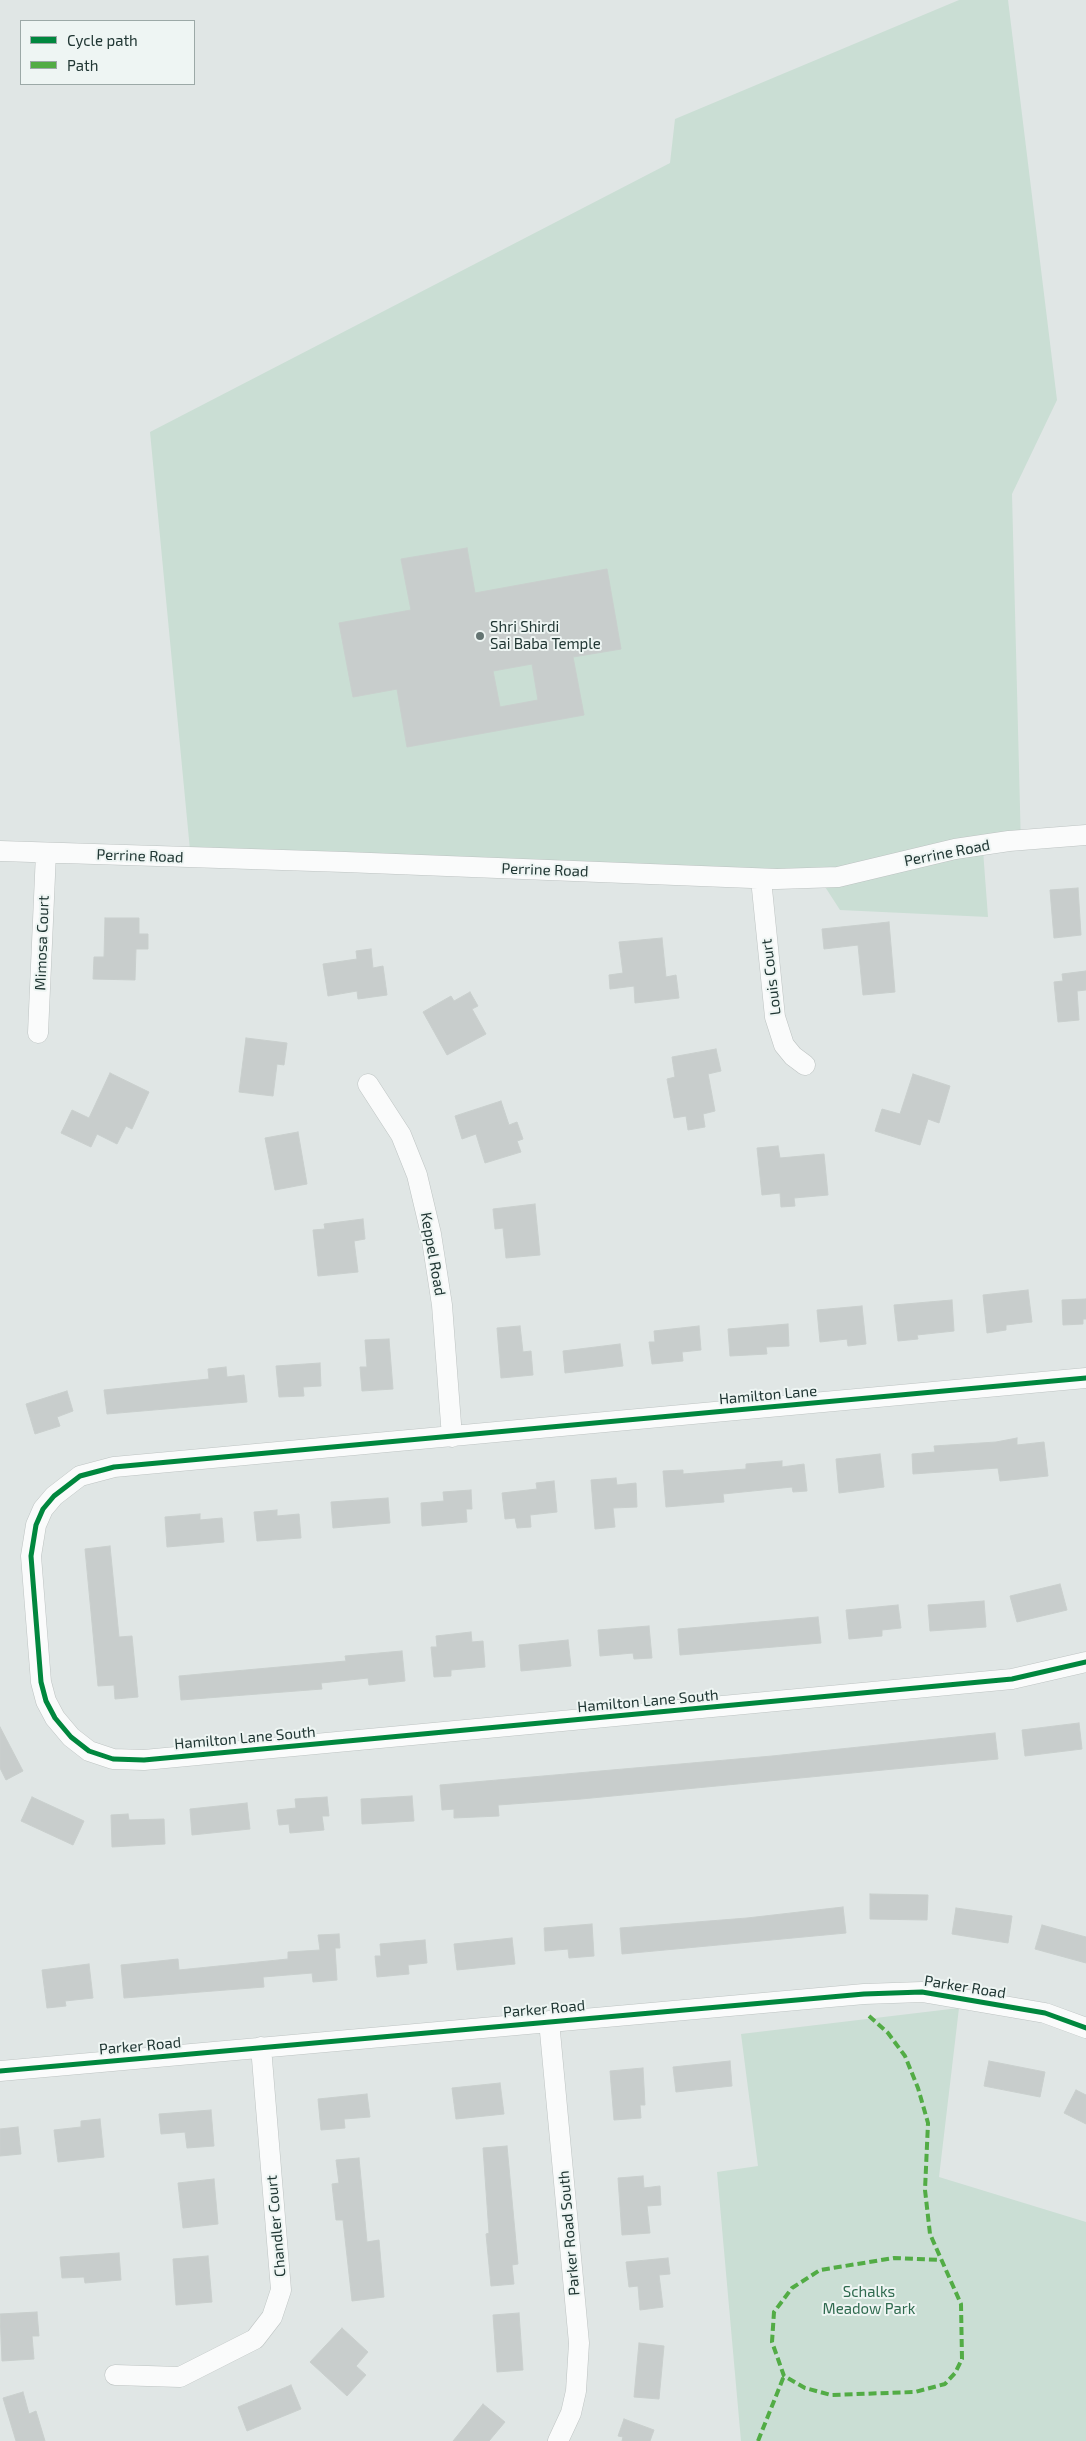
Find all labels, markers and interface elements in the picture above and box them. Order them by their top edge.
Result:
legend [20,20,195,85]
text: Cycle path [67,31,138,49]
text: Path [67,56,98,74]
place label: Shri Shirdi Sai Baba Temple [490,618,601,653]
marker: Shri Shirdi Sai Baba Temple [474,630,486,642]
street label: Perrine Road [902,836,992,870]
street label: Perrine Road [96,845,184,867]
street label: Perrine Road [501,859,589,881]
street label: Mimosa Court [31,895,53,991]
street label: Louis Court [757,938,785,1016]
street label: Keppel Road [417,1211,449,1297]
street label: Hamilton Lane [718,1382,818,1408]
street label: Hamilton Lane South [577,1686,719,1716]
street label: Hamilton Lane South [174,1723,316,1753]
street label: Parker Road [923,1972,1007,2002]
street label: Parker Road [502,1996,586,2022]
street label: Parker Road [98,2033,182,2059]
street label: Parker Road South [555,2170,583,2296]
street label: Chandler Court [263,2174,289,2278]
park label: Schalks Meadow Park [823,2283,915,2318]

